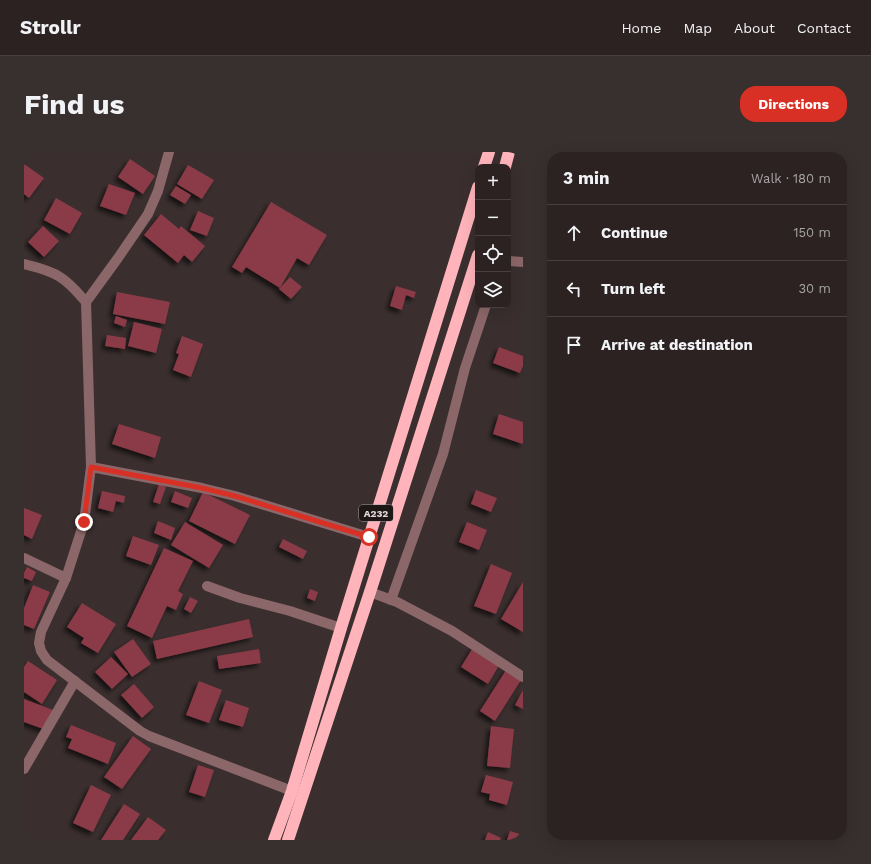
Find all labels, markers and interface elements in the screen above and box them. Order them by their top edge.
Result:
text: Strollr [20,16,81,39]
text: Home [621,20,661,36]
text: Map [683,20,712,36]
text: About [734,20,775,36]
text: Contact [797,20,851,36]
button: Directions [740,86,847,122]
text: Find us [24,88,124,121]
map controls [475,164,511,308]
button: + [475,164,511,200]
text: 3 min [563,168,609,188]
text: Walk · 180 m [751,171,831,186]
button: − [475,200,511,236]
icon: ahead [563,222,585,244]
text: Continue [601,224,668,242]
text: 150 m [793,225,831,240]
button: locate [475,236,511,272]
button: layers [475,272,511,308]
icon: left [563,278,585,300]
text: Turn left [601,280,665,298]
text: 30 m [799,281,831,296]
icon: arrive [563,334,585,356]
text: Arrive at destination [601,336,753,354]
road number: A232 [359,505,393,521]
route end [75,513,93,531]
route start [360,528,378,546]

